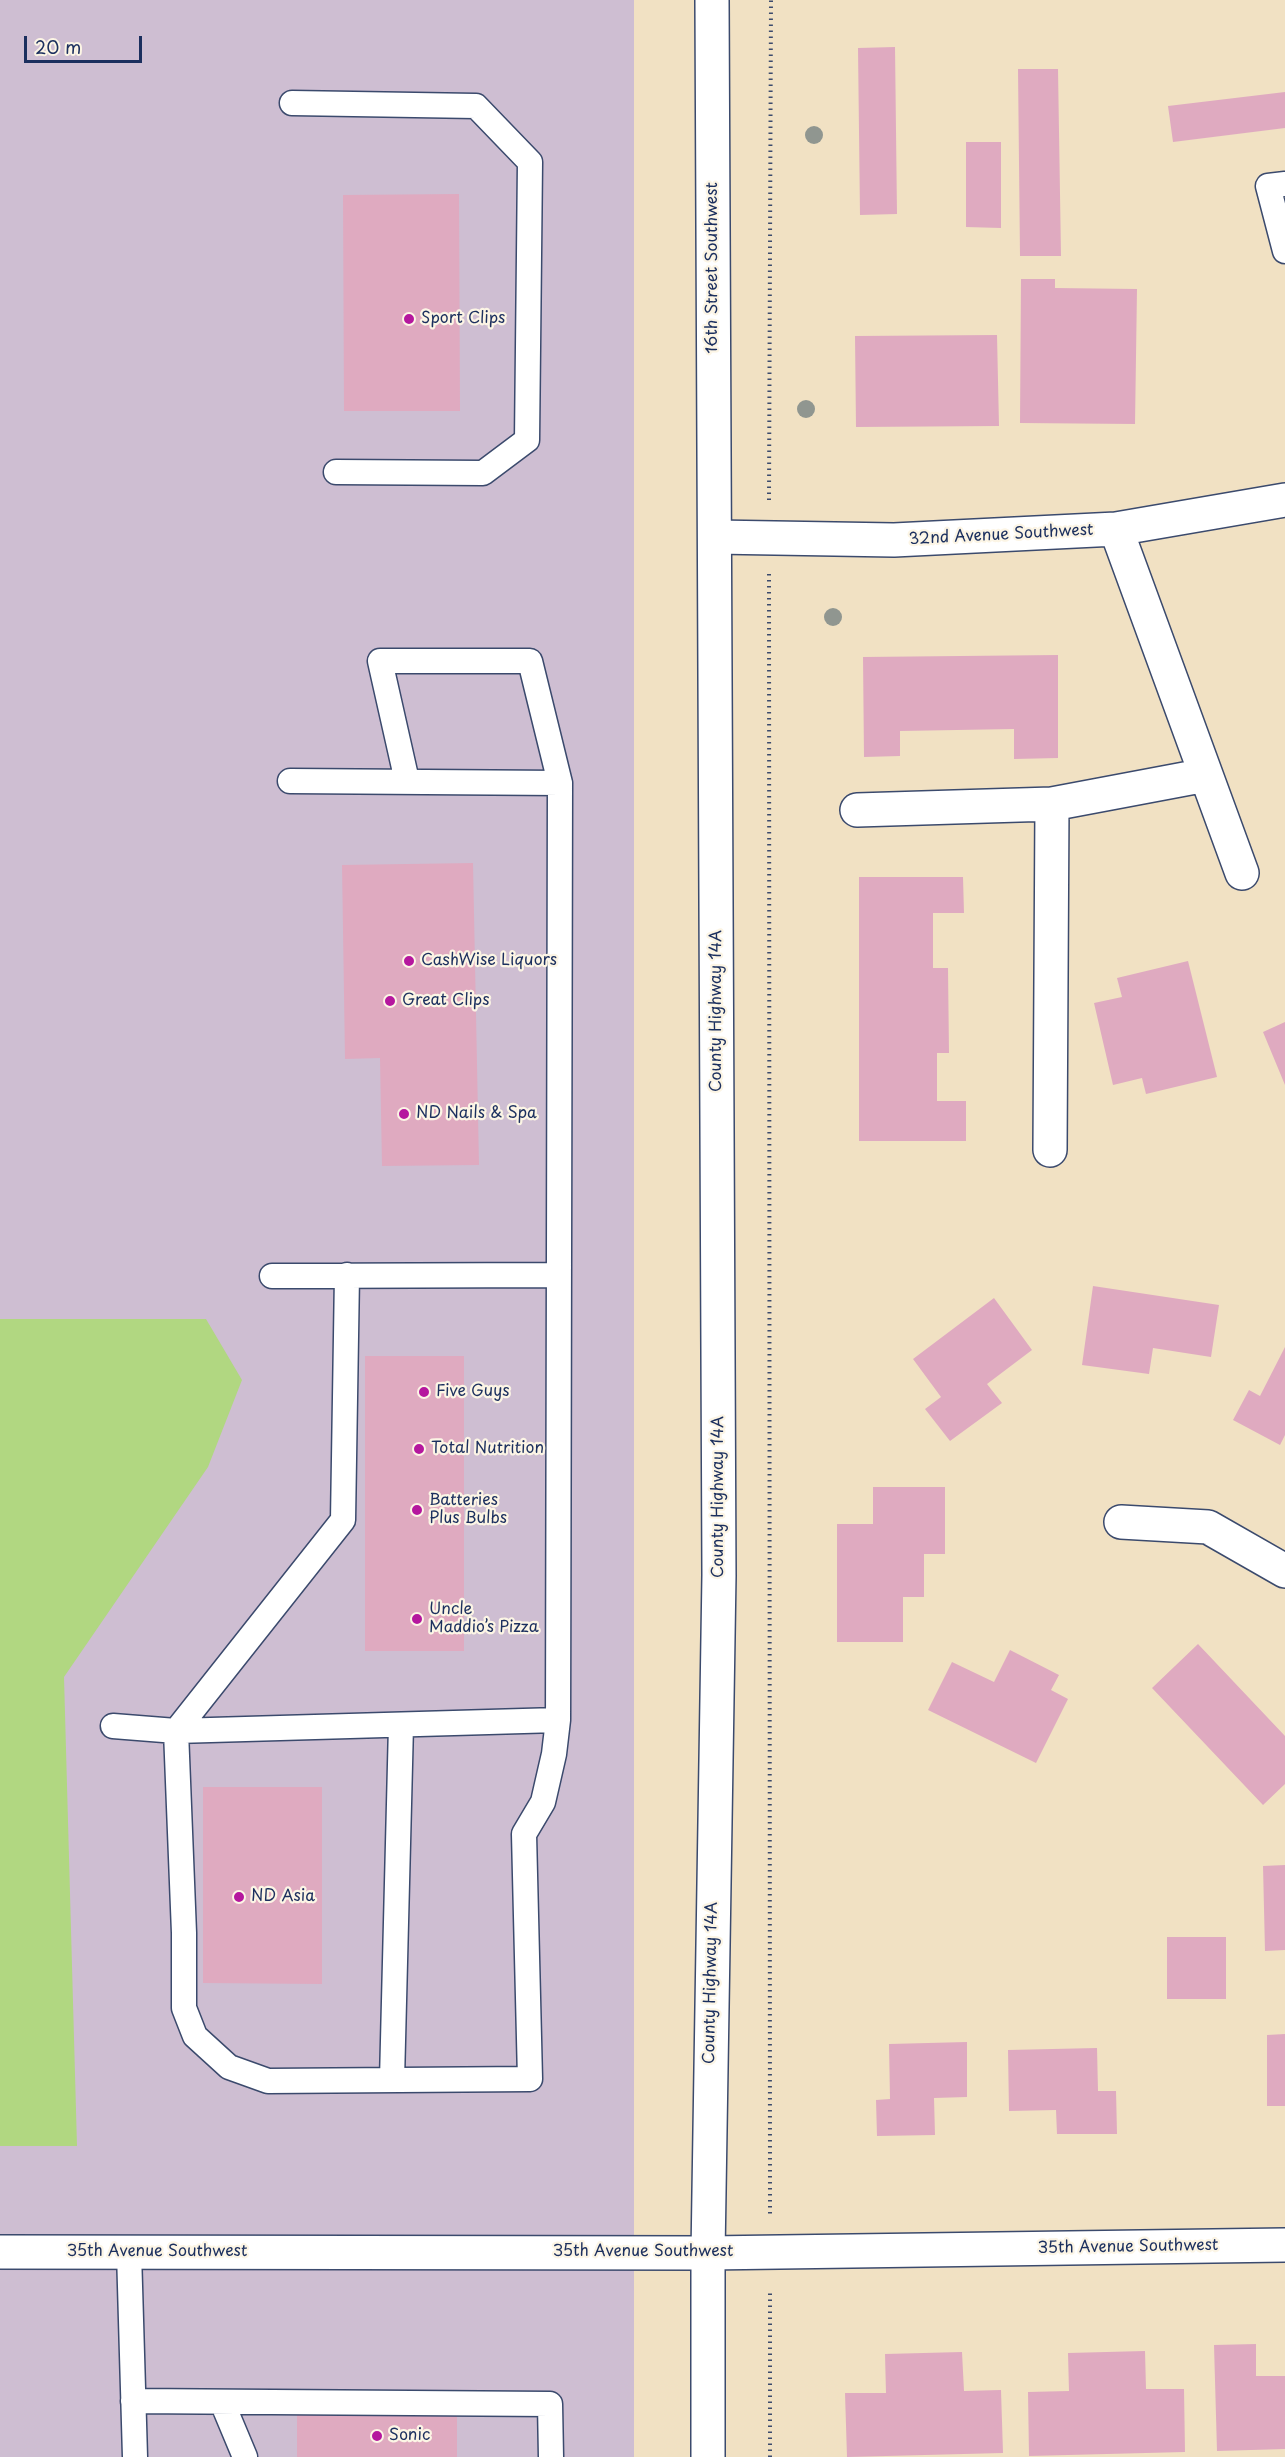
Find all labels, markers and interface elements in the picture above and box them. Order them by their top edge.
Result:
scale bar [27,24,146,62]
text: 20 m [35,33,81,60]
street label: 16th Street Southwest [703,182,723,354]
place label: Sport Clips [421,309,505,329]
marker: Sport Clips [402,312,416,326]
street label: 32nd Avenue Southwest [908,521,1094,549]
street label: County Highway 14A [707,930,727,1092]
place label: CashWise Liquors [421,951,557,971]
marker: CashWise Liquors [402,954,416,968]
place label: Great Clips [402,991,490,1011]
marker: Great Clips [383,994,397,1008]
place label: ND Nails & Spa [416,1104,537,1124]
marker: ND Nails & Spa [397,1107,411,1121]
place label: Five Guys [436,1382,510,1402]
marker: Five Guys [417,1385,431,1399]
street label: County Highway 14A [709,1416,729,1578]
place label: Total Nutrition [431,1439,544,1459]
marker: Total Nutrition [412,1442,426,1456]
place label: Batteries Plus Bulbs [429,1491,507,1529]
marker: Batteries Plus Bulbs [410,1503,424,1517]
place label: Uncle Maddio’s Pizza [429,1600,539,1638]
marker: Uncle Maddio’s Pizza [410,1612,424,1626]
place label: ND Asia [251,1887,315,1907]
marker: ND Asia [232,1890,246,1904]
street label: County Highway 14A [700,1902,722,2064]
street label: 35th Avenue Southwest [1038,2236,1218,2258]
street label: 35th Avenue Southwest [67,2242,247,2262]
street label: 35th Avenue Southwest [553,2242,733,2262]
place label: Sonic [389,2426,430,2446]
marker: Sonic [370,2429,384,2443]

